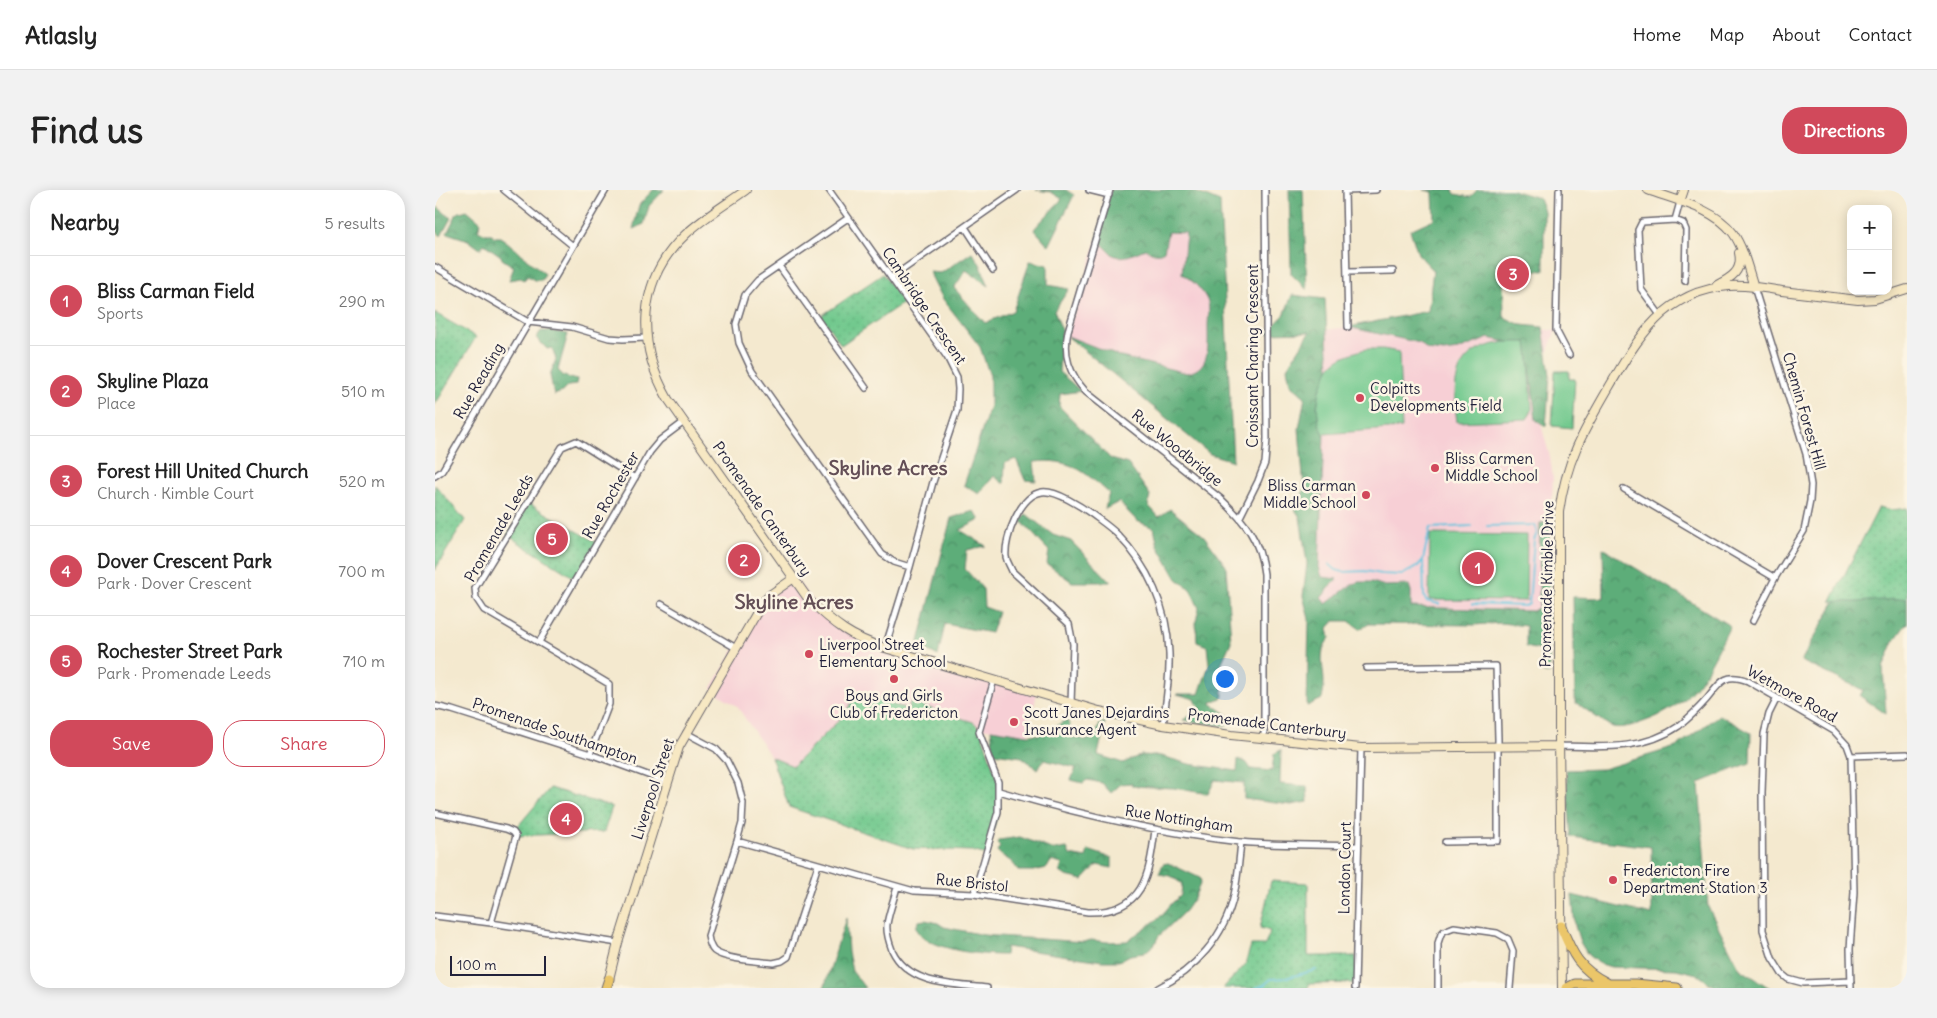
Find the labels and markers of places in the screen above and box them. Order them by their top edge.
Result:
pin: 3 [1497,255,1529,293]
place label: Colpitts Developments Field [1370,379,1502,415]
marker: Colpitts Developments Field [1354,392,1366,404]
place label: Bliss Carmen Middle School [1445,449,1538,485]
marker: Bliss Carmen Middle School [1429,462,1441,474]
place label: Bliss Carman Middle School [1263,476,1356,512]
marker: Bliss Carman Middle School [1360,489,1372,501]
pin: 5 [536,520,568,558]
pin: 2 [728,541,760,579]
pin: 1 [1462,549,1494,587]
place label: Liverpool Street Elementary School [819,635,946,671]
marker: Liverpool Street Elementary School [803,648,815,660]
marker: Boys and Girls Club of Fredericton [888,673,900,685]
place label: Boys and Girls Club of Fredericton [830,686,959,722]
place label: Scott Janes Dejardins Insurance Agent [1024,703,1170,739]
marker: Scott Janes Dejardins Insurance Agent [1008,716,1020,728]
pin: 4 [550,800,582,838]
place label: Fredericton Fire Department Station 3 [1623,861,1768,897]
marker: Fredericton Fire Department Station 3 [1607,874,1619,886]

